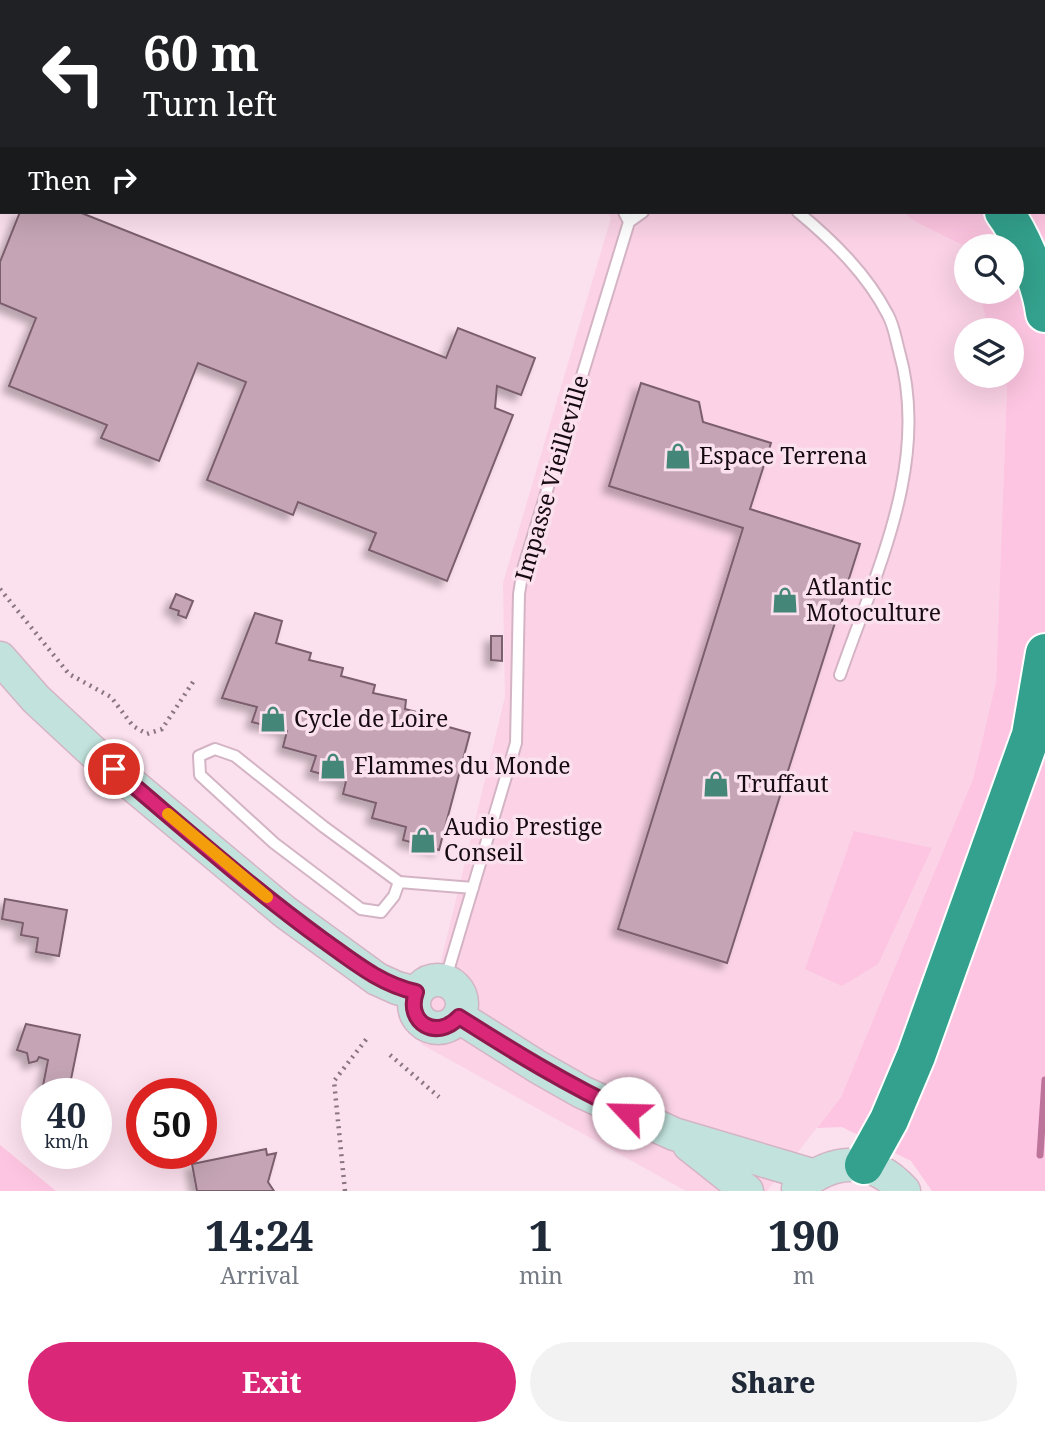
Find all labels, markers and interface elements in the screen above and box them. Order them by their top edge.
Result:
text: 60 m [143,19,259,85]
icon: left [28,28,119,119]
text: Turn left [143,82,277,125]
icon: right [105,161,143,199]
text: Then [28,162,91,198]
map controls [954,234,1024,388]
button: search [954,234,1024,304]
button: layers [954,318,1024,388]
street label: Impasse Vieilleville [506,371,596,584]
place label: Espace Terrena [699,439,867,471]
shop icon: Espace Terrena [663,441,693,471]
place label: Atlantic Motoculture [806,570,941,628]
shop icon: Atlantic Motoculture [770,585,800,615]
place label: Cycle de Loire [294,702,448,734]
shop icon: Cycle de Loire [258,704,288,734]
pin [84,739,144,799]
place label: Flammes du Monde [354,749,571,781]
icon: arrive [95,750,133,788]
shop icon: Flammes du Monde [318,751,348,781]
place label: Truffaut [737,767,828,799]
shop icon: Truffaut [701,769,731,799]
place label: Audio Prestige Conseil [444,810,603,868]
shop icon: Audio Prestige Conseil [408,825,438,855]
position arrow [591,1076,665,1150]
speed limit sign: 50 [126,1078,217,1169]
text: 40 [47,1091,86,1138]
text: km/h [44,1129,89,1153]
text: 14:24 [205,1206,314,1263]
text: 1 [529,1206,553,1263]
text: 190 [768,1206,840,1263]
text: Arrival [220,1259,299,1291]
text: min [519,1259,563,1291]
text: m [793,1259,815,1291]
button: Exit [28,1342,516,1422]
button: Share [530,1342,1017,1422]

